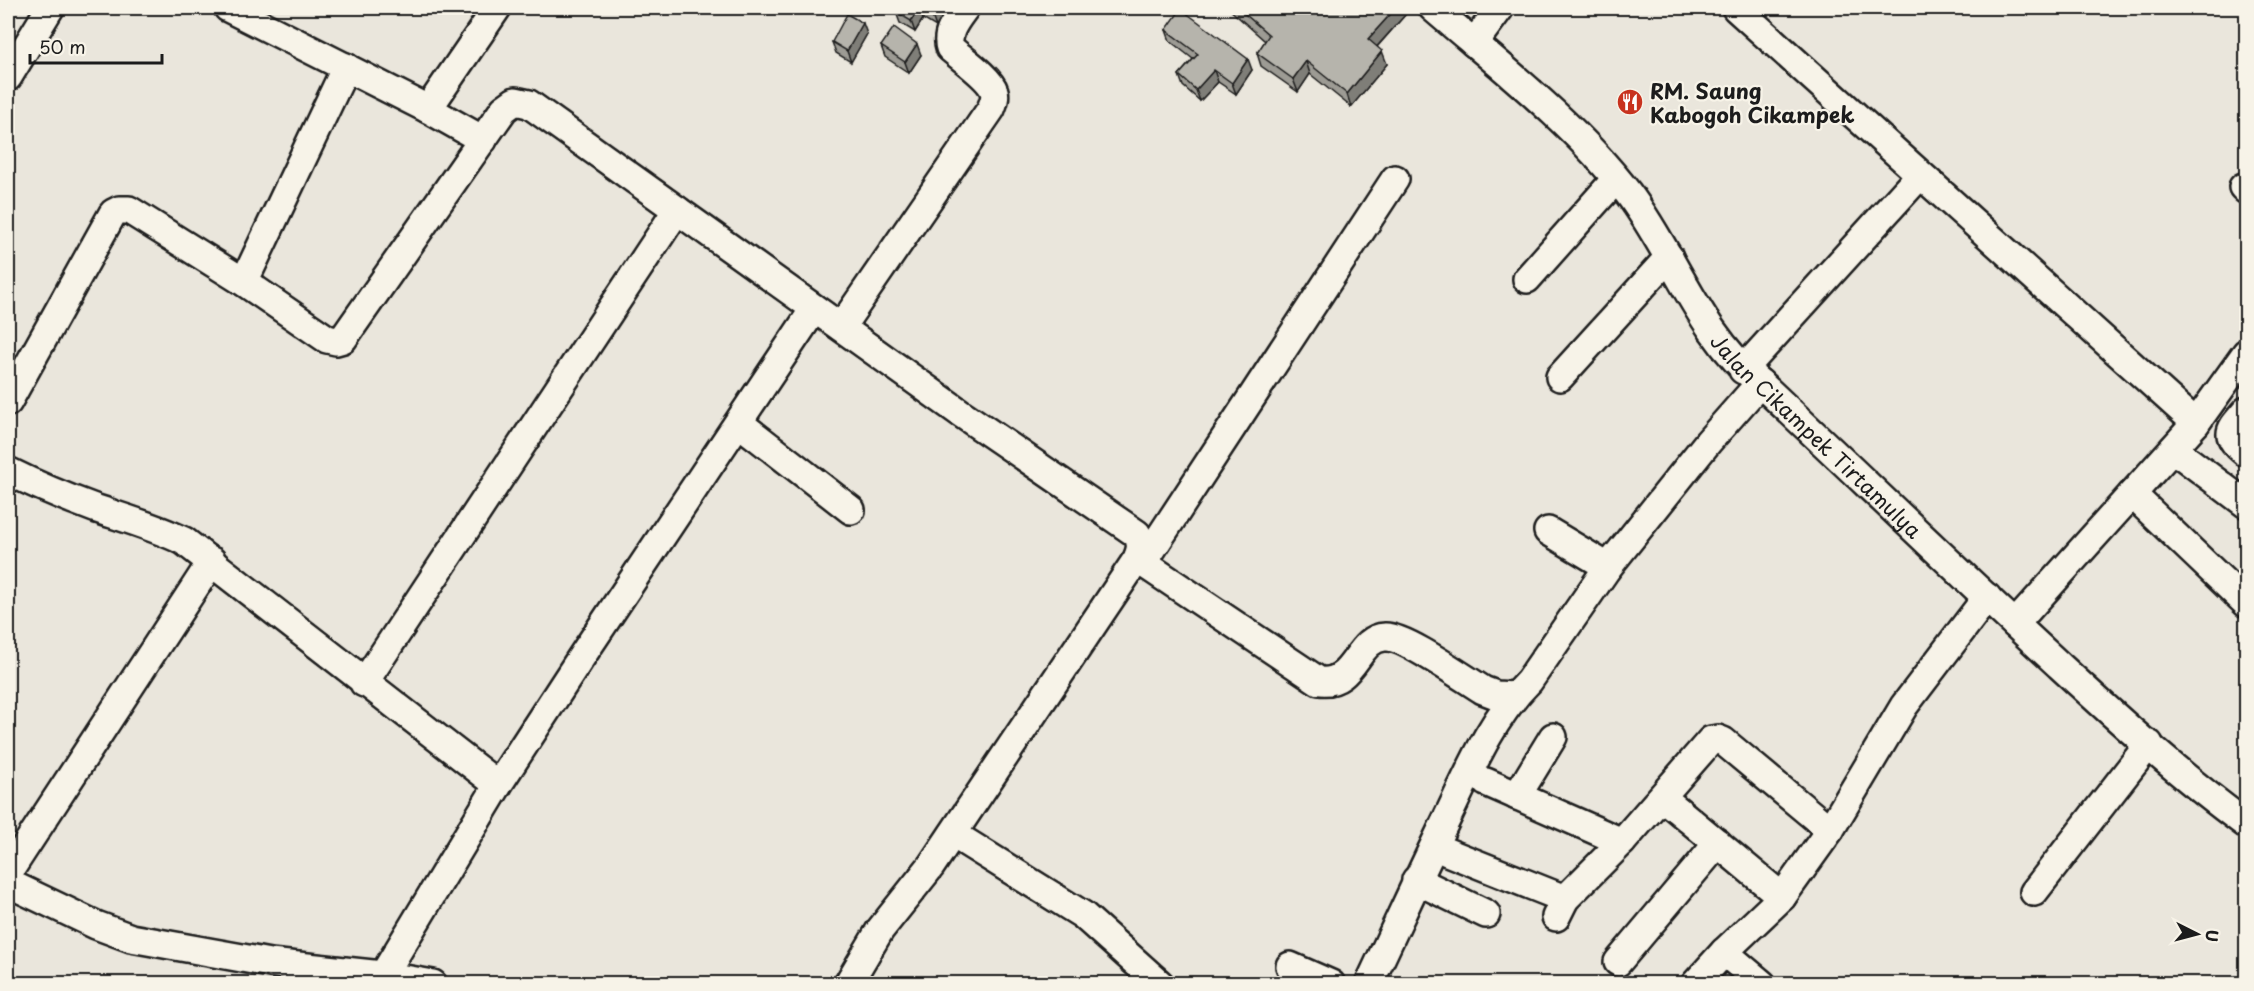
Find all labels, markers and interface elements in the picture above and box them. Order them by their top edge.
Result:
scale bar [30,27,162,65]
text: 50 m [39,33,86,60]
place label: RM. Saung Kabogoh Cikampek [1650,74,1854,130]
restaurant icon: RM. Saung Kabogoh Cikampek [1615,87,1645,117]
street label: Jalan Cikampek Tirtamulya [1704,326,1930,545]
north arrow [2167,904,2227,964]
text: U [2200,928,2225,943]

